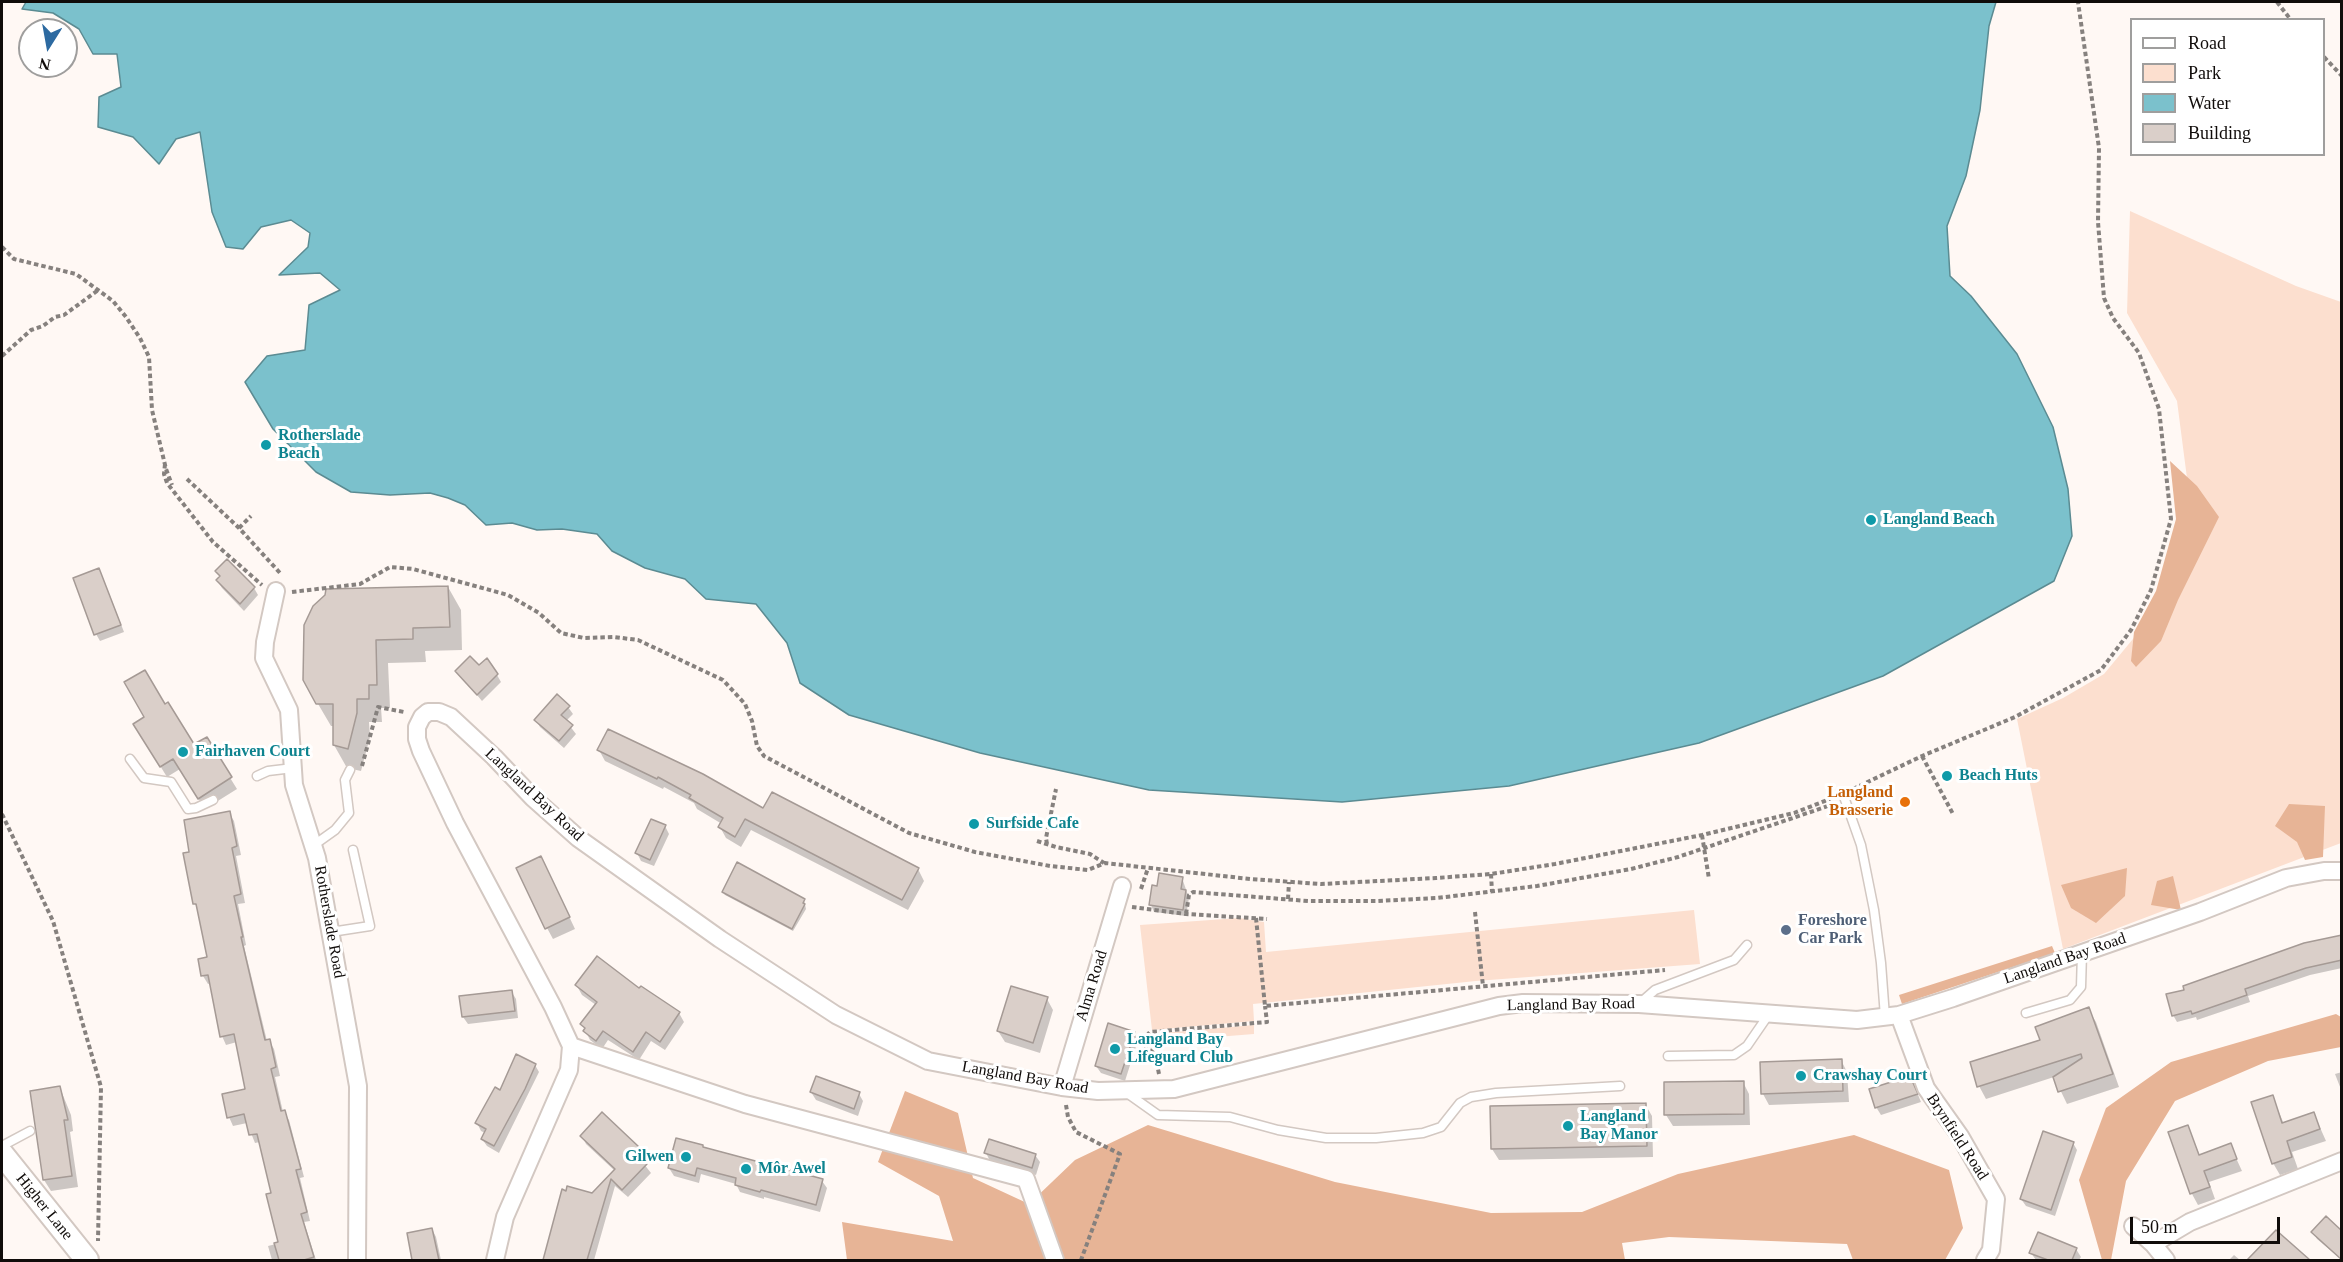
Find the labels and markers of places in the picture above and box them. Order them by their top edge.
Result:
place label: Rotherslade Beach [278,426,361,464]
marker: Rotherslade Beach [259,438,273,452]
place label: Langland Beach [1883,510,1995,530]
marker: Langland Beach [1864,513,1878,527]
place label: Fairhaven Court [195,742,310,762]
marker: Fairhaven Court [176,745,190,759]
place label: Beach Huts [1959,766,2038,786]
marker: Beach Huts [1940,769,1954,783]
place label: Langland Brasserie [1827,783,1893,821]
marker: Langland Brasserie [1898,795,1912,809]
place label: Surfside Cafe [986,814,1079,834]
marker: Surfside Cafe [967,817,981,831]
place label: Foreshore Car Park [1798,911,1867,949]
marker: Foreshore Car Park [1779,923,1793,937]
place label: Langland Bay Lifeguard Club [1127,1030,1233,1068]
marker: Langland Bay Lifeguard Club [1108,1042,1122,1056]
place label: Crawshay Court [1813,1066,1927,1086]
marker: Crawshay Court [1794,1069,1808,1083]
place label: Langland Bay Manor [1580,1107,1658,1145]
marker: Langland Bay Manor [1561,1119,1575,1133]
place label: Gilwen [625,1147,674,1167]
marker: Gilwen [679,1150,693,1164]
place label: Môr Awel [758,1159,826,1179]
marker: Môr Awel [739,1162,753,1176]

